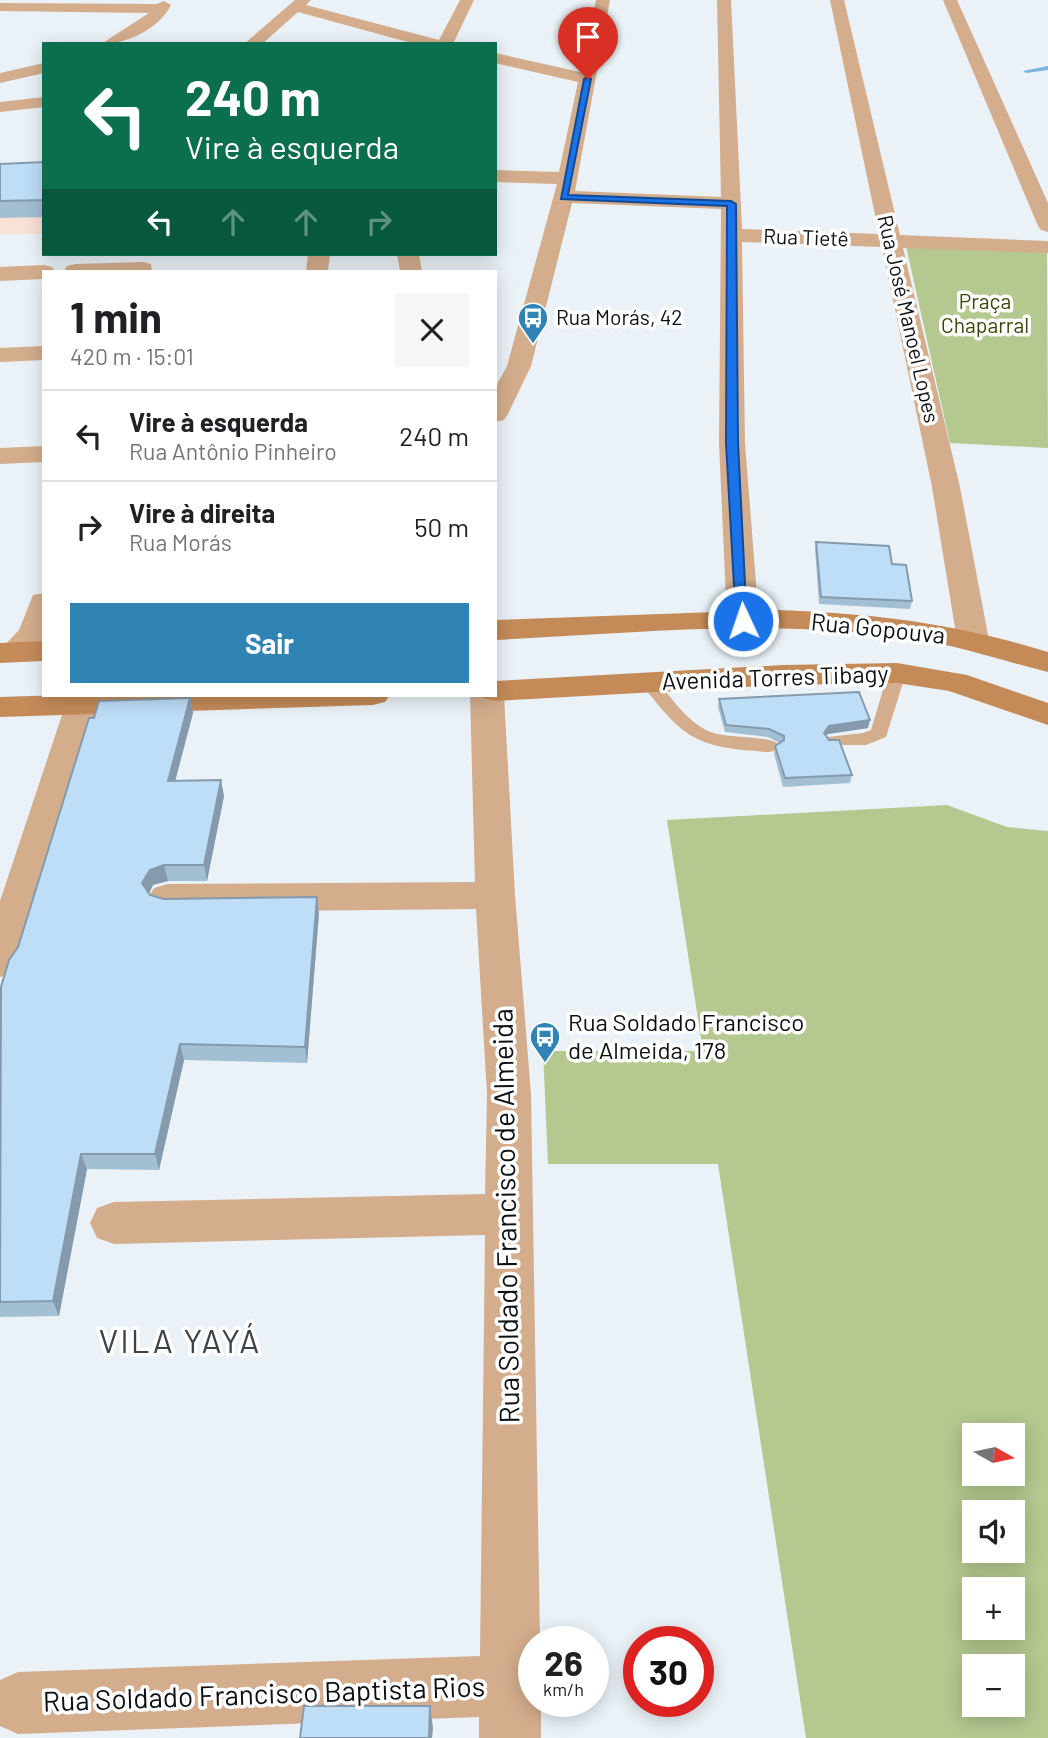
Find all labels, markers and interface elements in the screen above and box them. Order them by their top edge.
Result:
pin [558,7,618,79]
icon: arrive [569,18,607,56]
text: 240 m [185,67,321,126]
icon: left [70,70,161,161]
text: Vire à esquerda [185,127,399,165]
icon: left [141,203,179,241]
icon: ahead [214,203,252,241]
icon: ahead [287,203,325,241]
icon: right [360,203,398,241]
street label: Rua José Manoel Lopes [873,212,946,425]
street label: Rua Tietê [763,223,849,250]
park label: Praça Chaparral [941,288,1029,337]
text: 1 min [70,291,162,341]
button: close [395,293,469,367]
bus stop icon: Rua Morás, 42 [516,301,550,345]
place label: Rua Morás, 42 [556,304,682,329]
text: 420 m · 15:01 [70,342,194,370]
text: Vire à esquerda [129,406,308,437]
icon: left [70,417,108,455]
text: 240 m [399,420,469,451]
text: Rua Antônio Pinheiro [129,437,337,465]
text: Vire à direita [129,497,275,528]
icon: right [70,508,108,546]
text: 50 m [414,511,469,542]
text: Rua Morás [129,528,232,556]
position arrow [706,584,780,658]
button: Sair [70,603,469,683]
street label: Rua Gopouva [810,606,947,649]
street label: Avenida Torres Tibagy [661,658,889,695]
place label: Rua Soldado Francisco de Almeida, 178 [568,1007,804,1064]
street label: Rua Soldado Francisco de Almeida [484,1008,526,1424]
bus stop icon: Rua Soldado Francisco de Almeida, 178 [528,1020,562,1064]
district label: VILA YAYÁ [99,1320,261,1360]
north arrow [962,1423,1026,1486]
map controls [962,1423,1025,1717]
button: sound [962,1500,1025,1563]
button: + [962,1577,1025,1640]
speed limit sign: 30 [623,1626,714,1717]
text: 26 [544,1641,583,1683]
button: − [962,1654,1025,1717]
street label: Rua Soldado Francisco Baptista Rios [42,1668,486,1718]
text: km/h [543,1678,584,1700]

